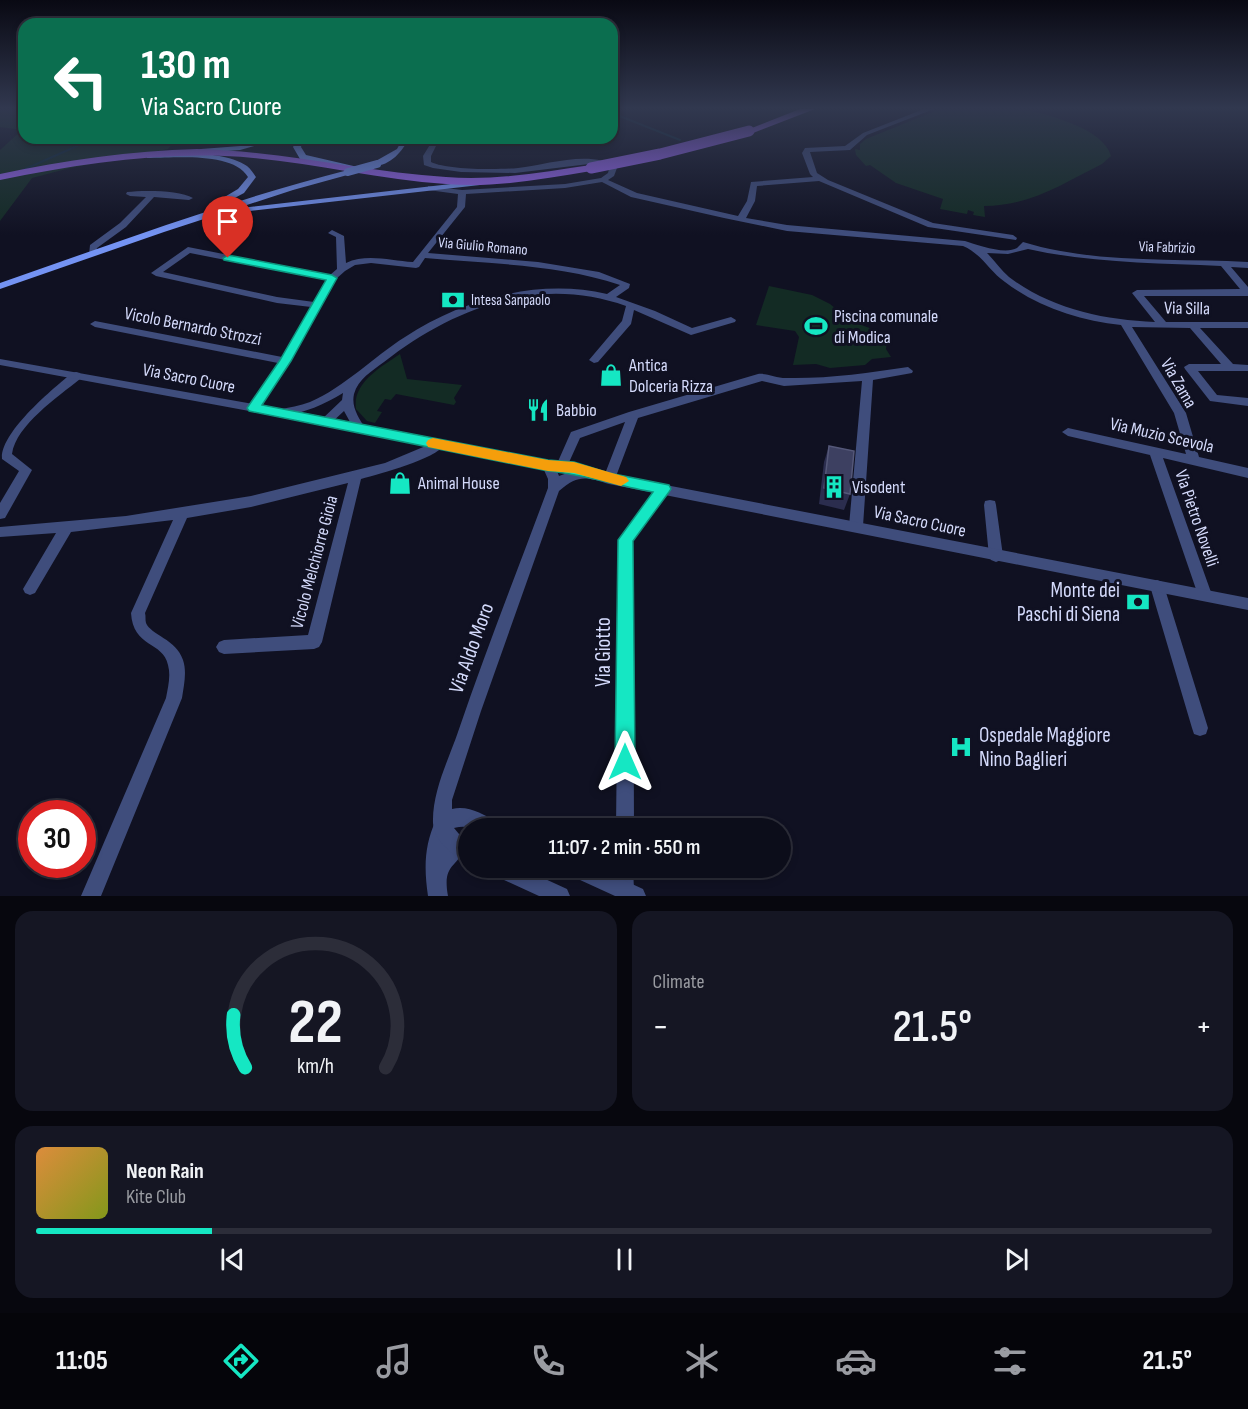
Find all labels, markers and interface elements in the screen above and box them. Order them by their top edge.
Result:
text: 130 m [141,40,231,91]
icon: left [42,42,120,120]
text: Via Sacro Cuore [141,91,282,123]
pin [202,196,253,258]
icon: arrive [211,205,244,238]
street label: Via Giulio Romano [437,233,529,260]
street label: Via Fabrizio [1138,237,1196,258]
bank icon: Intesa Sanpaolo [440,287,466,313]
place label: Intesa Sanpaolo [471,291,550,310]
street label: Via Silla [1164,298,1210,319]
street label: Vicolo Bernardo Strozzi [123,303,263,350]
place label: Piscina comunale di Modica [834,306,938,348]
sports icon: Piscina comunale di Modica [803,313,829,339]
place label: Antica Dolceria Rizza [628,355,713,397]
street label: Via Zama [1156,355,1201,412]
street label: Via Sacro Cuore [141,359,237,398]
shop icon: Antica Dolceria Rizza [598,362,624,388]
restaurant icon: Babbio [525,397,551,423]
place label: Babbio [556,400,597,421]
street label: Via Muzio Scevola [1108,413,1216,458]
street label: Via Pietro Novelli [1170,467,1223,569]
shop icon: Animal House [387,470,413,496]
place label: Animal House [417,473,500,494]
building icon: Visodent [821,474,847,500]
place label: Visodent [852,477,906,498]
street label: Vicolo Melchiorre Gioia [287,493,342,631]
street label: Via Sacro Cuore [872,501,968,542]
place label: Monte dei Paschi di Siena [1017,578,1120,627]
bank icon: Monte dei Paschi di Siena [1125,589,1151,615]
street label: Via Aldo Moro [444,600,499,697]
street label: Via Giotto [591,617,616,687]
place label: Ospedale Maggiore Nino Baglieri [979,723,1111,772]
position arrow [593,730,657,794]
hospital icon: Ospedale Maggiore Nino Baglieri [948,734,974,760]
speed limit sign: 30 [18,800,96,878]
text: 11:07 · 2 min · 550 m [549,834,700,861]
text: Climate [653,970,705,994]
text: 22 [288,986,343,1061]
text: 21.5° [892,1000,972,1055]
text: − [653,1007,669,1047]
text: + [1196,1007,1212,1047]
text: km/h [297,1054,334,1079]
text: Neon Rain [126,1158,204,1185]
text: Kite Club [126,1185,186,1209]
icon: previous [216,1243,249,1276]
icon: pause [608,1243,641,1276]
icon: next [1000,1243,1033,1276]
icon: directions [220,1340,262,1382]
icon: music [373,1340,415,1382]
icon: phone [527,1340,569,1382]
icon: climate [681,1340,723,1382]
icon: car [835,1340,877,1382]
icon: filters [989,1340,1031,1382]
text: 11:05 [56,1345,108,1377]
text: 21.5° [1143,1345,1192,1377]

